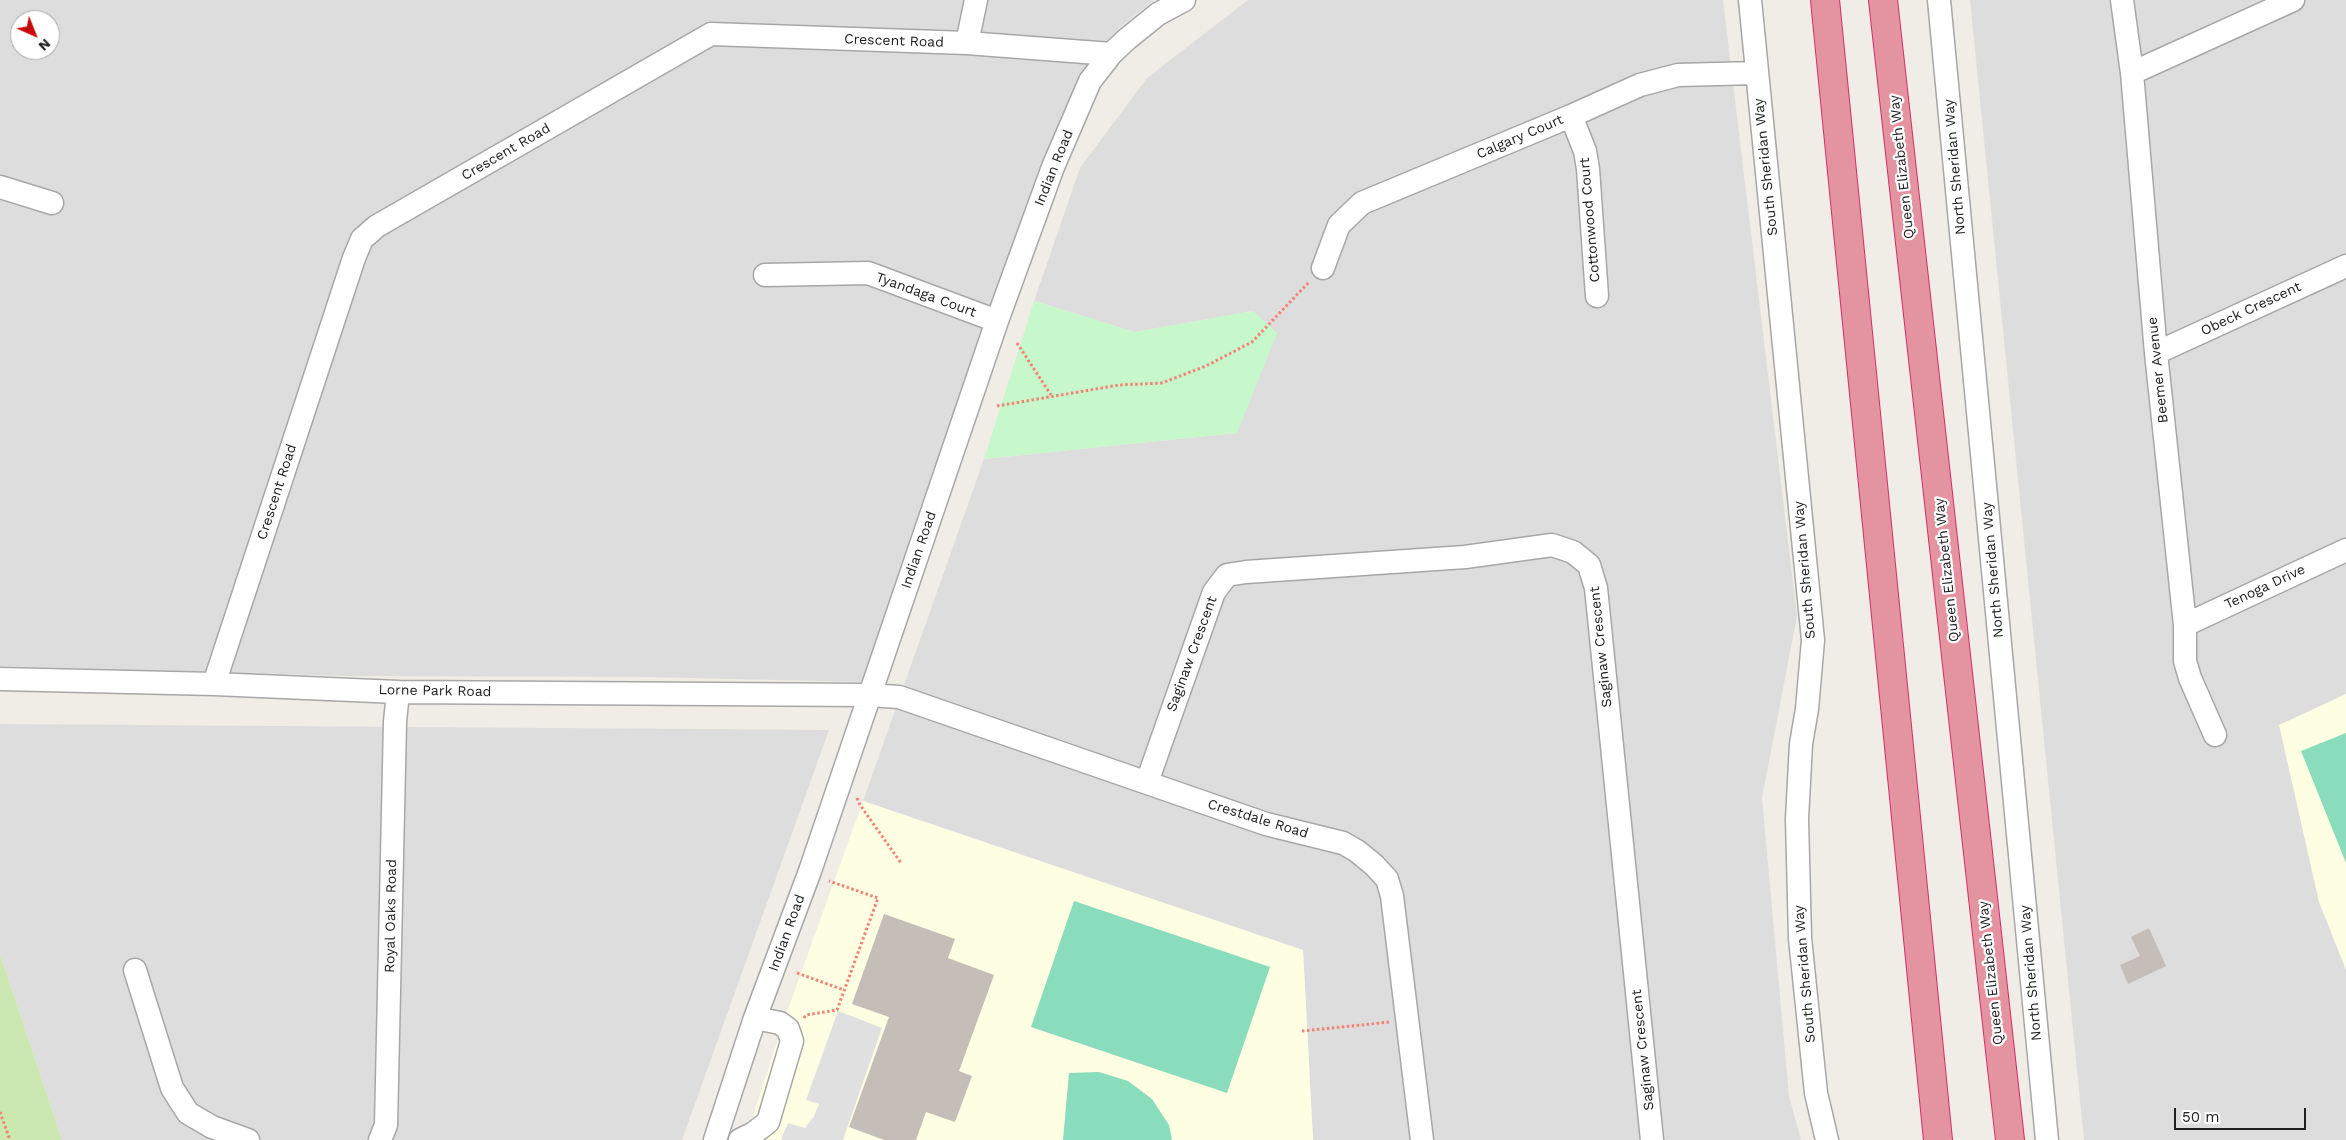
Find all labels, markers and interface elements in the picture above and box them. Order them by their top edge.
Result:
north arrow [10,10,60,60]
street label: Crescent Road [844,31,944,51]
text: N [35,36,54,54]
street label: Queen Elizabeth Way [1886,94,1918,240]
street label: South Sheridan Way [1750,97,1782,237]
street label: North Sheridan Way [1941,98,1969,236]
street label: Calgary Court [1474,111,1566,163]
street label: Crescent Road [459,120,553,184]
street label: Indian Road [1031,127,1077,209]
street label: Cottonwood Court [1576,157,1604,283]
street label: Tyandaga Court [874,269,978,321]
street label: Obeck Crescent [2198,278,2304,340]
street label: Beemer Avenue [2144,316,2172,424]
street label: Crescent Road [254,442,300,542]
street label: Queen Elizabeth Way [1931,497,1963,643]
street label: South Sheridan Way [1791,500,1819,640]
street label: North Sheridan Way [1979,501,2007,639]
street label: Indian Road [898,509,940,591]
street label: Tenoga Drive [2222,561,2308,613]
street label: Saginaw Crescent [1586,586,1616,708]
street label: Saginaw Crescent [1163,594,1221,714]
street label: Lorne Park Road [378,682,492,700]
street label: Crestdale Road [1206,796,1310,842]
street label: Royal Oaks Road [382,859,400,973]
street label: Indian Road [765,892,809,974]
street label: Queen Elizabeth Way [1975,900,2007,1046]
street label: South Sheridan Way [1791,904,1819,1044]
street label: North Sheridan Way [2017,904,2045,1042]
street label: Saginaw Crescent [1628,989,1658,1111]
scale bar [2176,1098,2308,1130]
text: 50 m [2182,1108,2219,1126]

